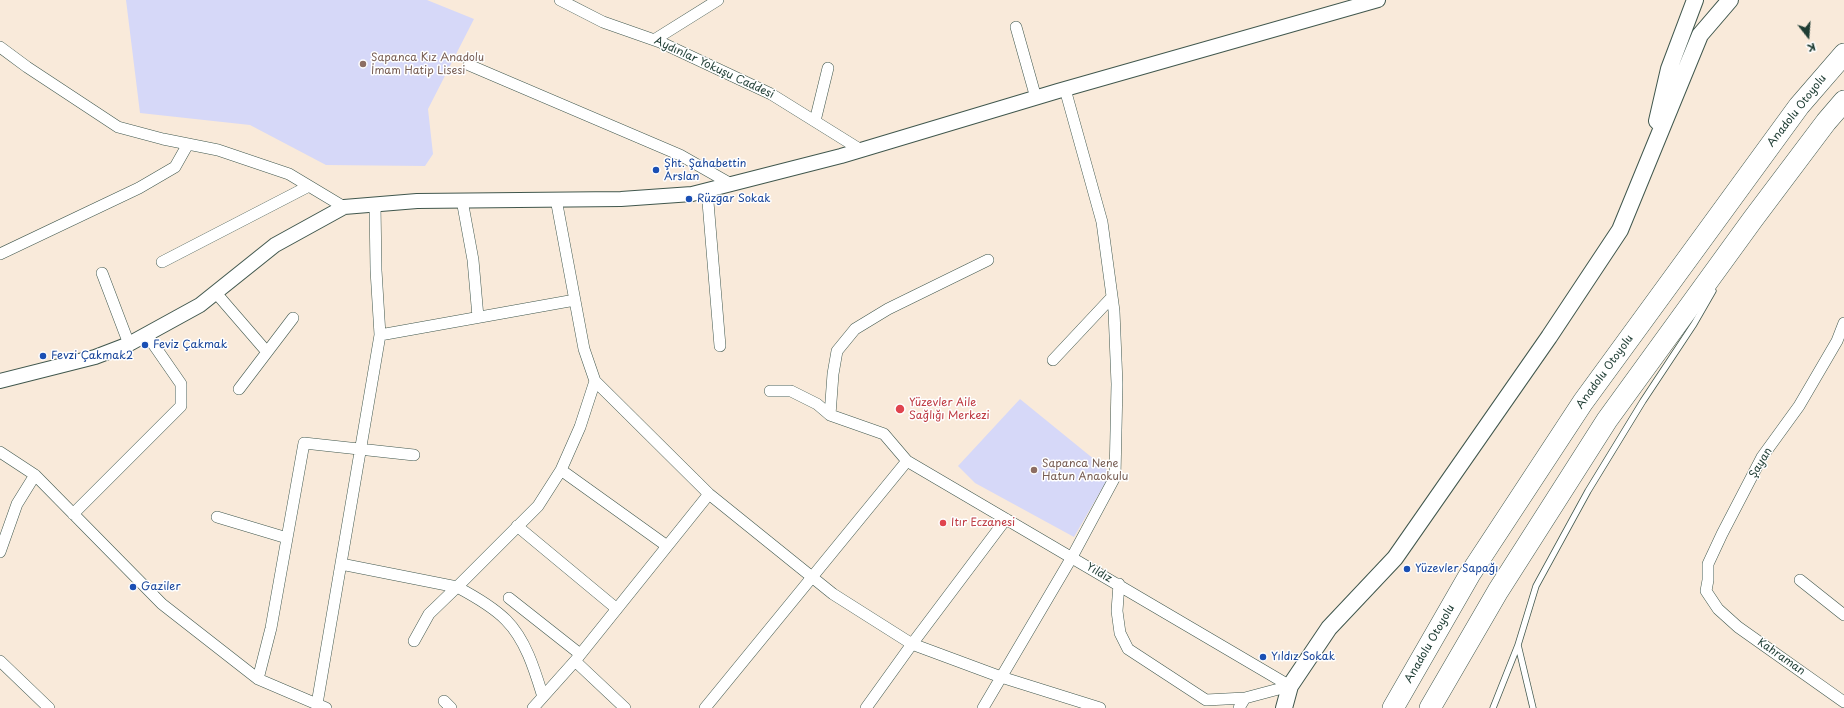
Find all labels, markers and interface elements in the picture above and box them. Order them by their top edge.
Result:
north arrow [1788,16,1828,56]
street label: Aydınlar Yokuşu Caddesi [652,34,776,102]
text: K [1805,39,1818,57]
place label: Sapanca Kız Anadolu İmam Hatip Lisesi [371,51,484,77]
marker: Sapanca Kız Anadolu İmam Hatip Lisesi [358,59,368,69]
street label: Anadolu Otoyolu [1765,72,1829,150]
place label: Şht. Şahabettin Arslan [664,157,746,183]
marker: Şht. Şahabettin Arslan [651,165,661,175]
place label: Rüzgar Sokak [697,192,771,206]
marker: Rüzgar Sokak [684,194,694,204]
street label: Anadolu Otoyolu [1574,332,1636,412]
place label: Feviz Çakmak [153,338,227,352]
marker: Feviz Çakmak [140,340,150,350]
place label: Fevzi Çakmak2 [51,349,133,363]
marker: Fevzi Çakmak2 [38,351,48,361]
place label: Yüzevler Aile Sağlığı Merkezi [909,396,989,422]
marker: Yüzevler Aile Sağlığı Merkezi [894,403,906,415]
street label: Şayan [1747,445,1775,481]
place label: Sapanca Nene Hatun Anaokulu [1042,457,1128,483]
marker: Sapanca Nene Hatun Anaokulu [1029,465,1039,475]
place label: Itır Eczanesi [951,516,1015,530]
marker: Itır Eczanesi [938,518,948,528]
street label: Yıldız [1084,560,1114,586]
place label: Yüzevler Sapağı [1415,562,1498,576]
marker: Yüzevler Sapağı [1402,564,1412,574]
place label: Gaziler [141,580,181,594]
marker: Gaziler [128,582,138,592]
street label: Anadolu Otoyolu [1402,603,1458,685]
street label: Kahraman [1755,636,1807,678]
place label: Yıldız Sokak [1271,650,1335,664]
marker: Yıldız Sokak [1258,652,1268,662]

